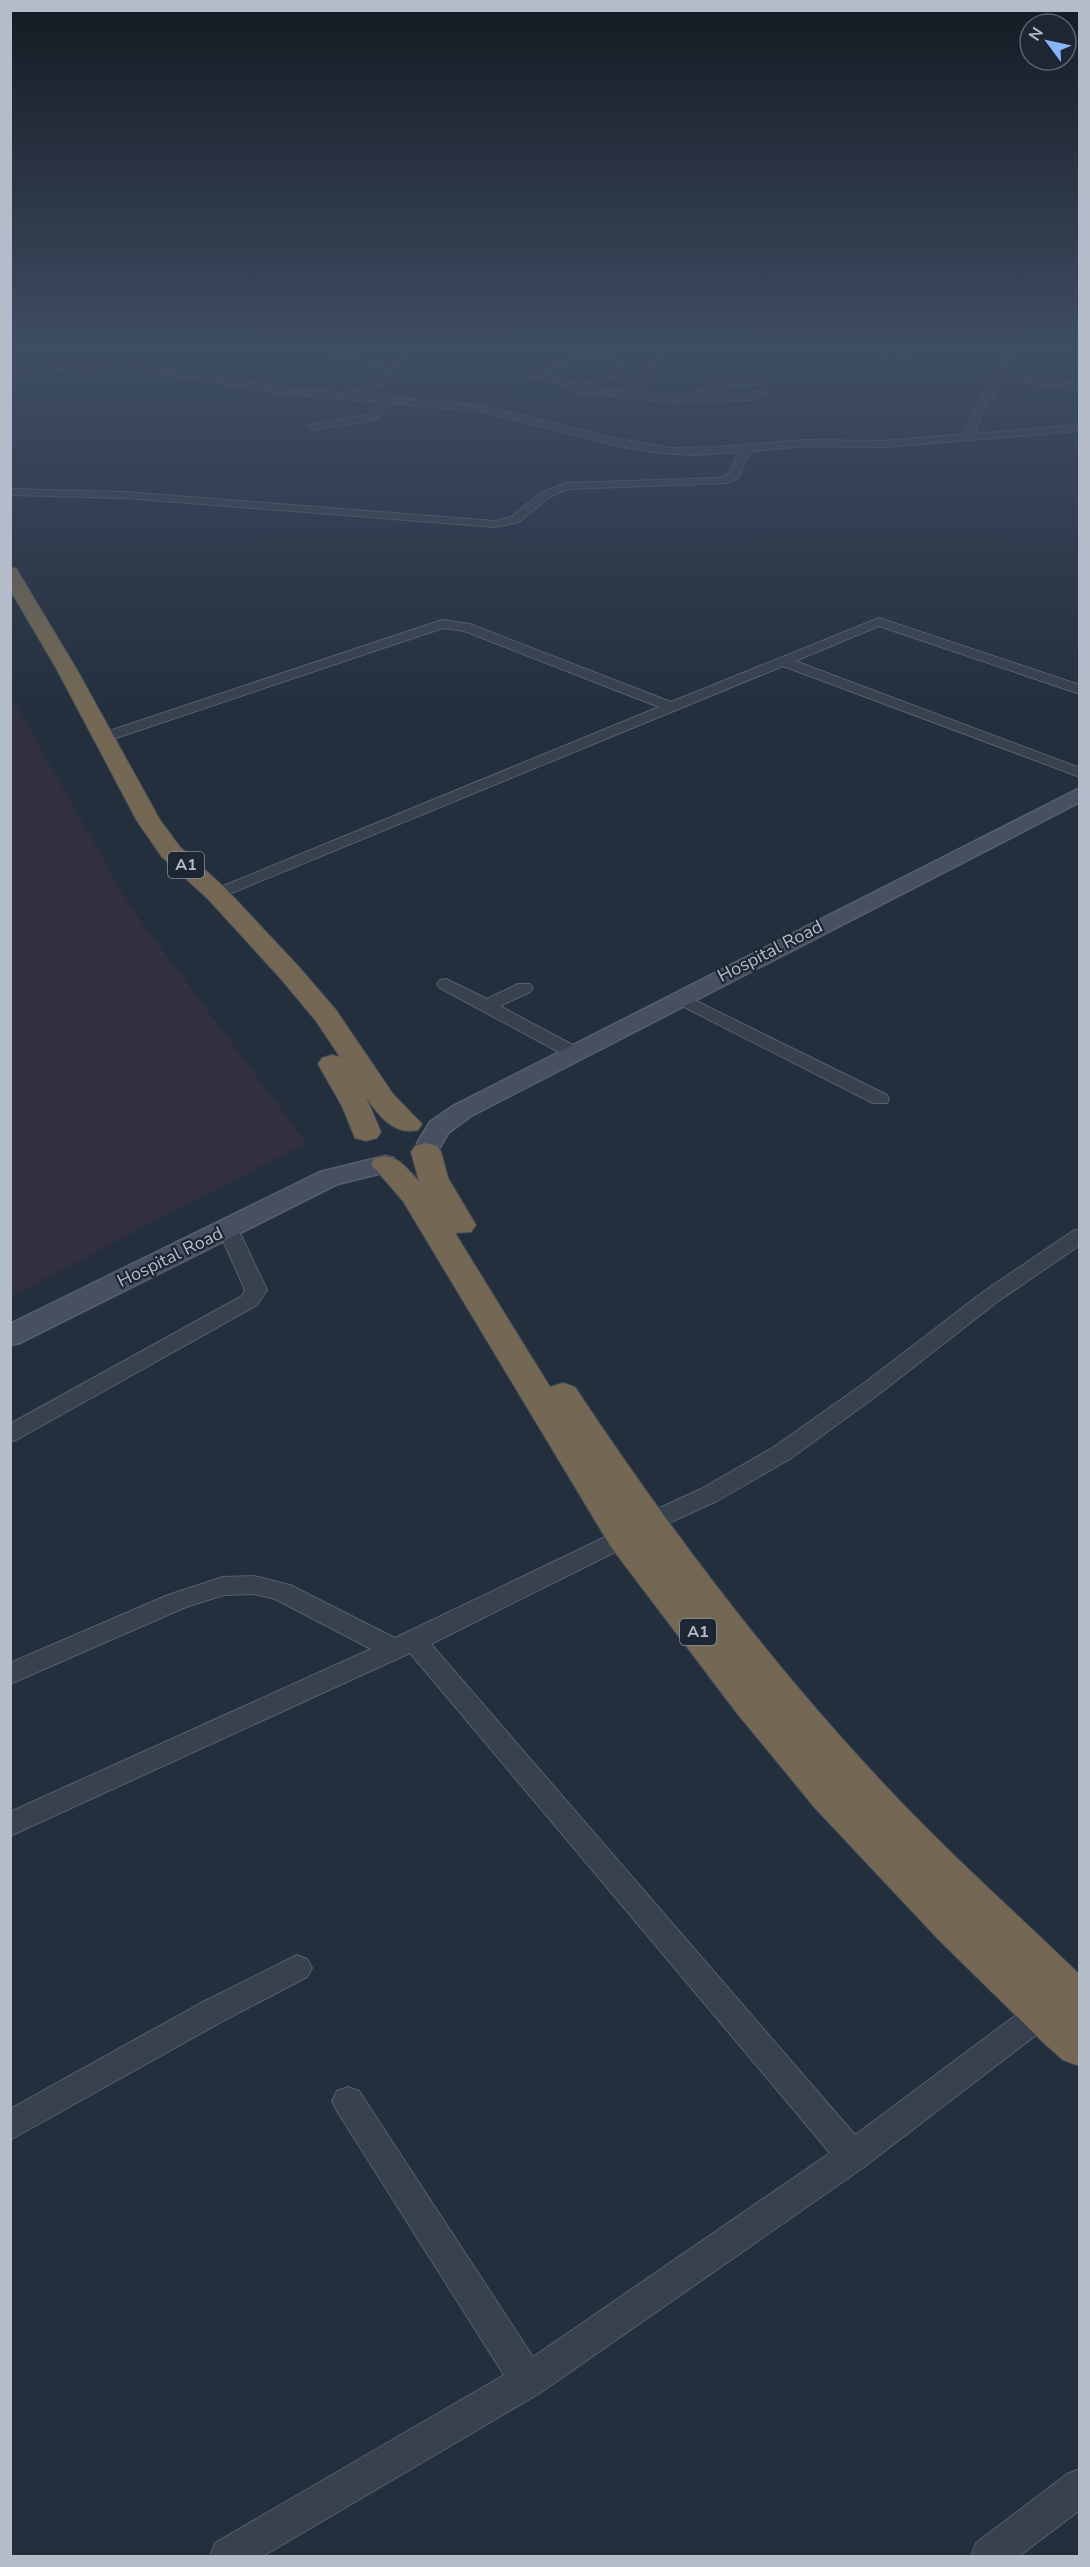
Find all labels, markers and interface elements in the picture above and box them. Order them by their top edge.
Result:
north arrow [1018,12,1078,72]
text: N [1024,23,1049,45]
road number: A1 [168,852,204,878]
street label: Hospital Road [713,914,827,988]
street label: Hospital Road [113,1221,227,1293]
road number: A1 [680,1619,716,1645]

